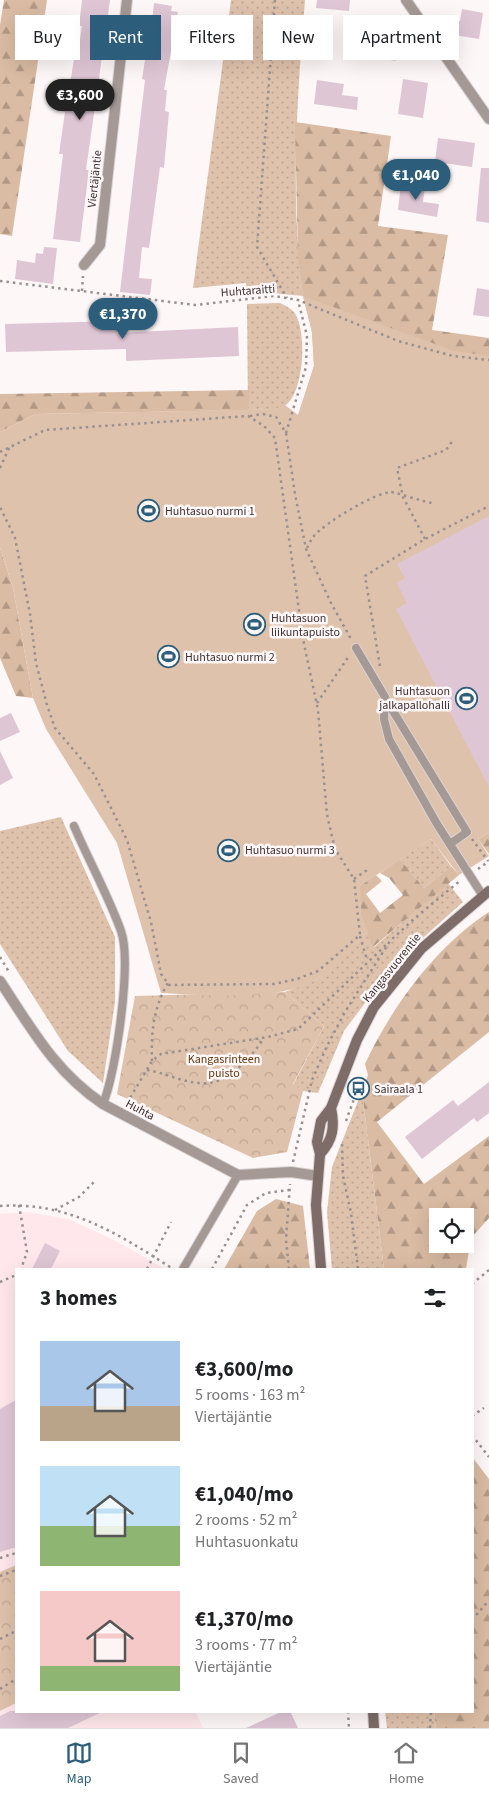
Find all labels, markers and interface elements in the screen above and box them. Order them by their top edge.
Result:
chip: Buy [15,15,80,60]
chip: Rent [90,15,161,60]
chip: Filters [171,15,253,60]
chip: New [263,15,333,60]
chip: Apartment [343,15,459,60]
pin: €3,600 [39,78,121,121]
text: €3,600 [56,84,104,106]
street label: Viertäjäntie [84,149,106,209]
pin: €1,040 [375,158,457,201]
text: €1,040 [392,164,440,186]
street label: Huhtaraitti [220,281,276,301]
pin: €1,370 [82,298,164,340]
text: €1,370 [99,303,147,325]
sports icon: Huhtasuo nurmi 1 [137,499,161,523]
place label: Huhtasuo nurmi 1 [165,503,255,520]
place label: Huhtasuon liikuntapuisto [271,610,340,641]
sports icon: Huhtasuon liikuntapuisto [243,613,267,637]
sports icon: Huhtasuo nurmi 2 [157,645,181,669]
place label: Huhtasuo nurmi 2 [185,649,275,666]
place label: Huhtasuon jalkapallohalli [378,683,450,714]
sports icon: Huhtasuon jalkapallohalli [454,686,478,710]
sports icon: Huhtasuo nurmi 3 [217,838,241,862]
place label: Huhtasuo nurmi 3 [245,842,335,859]
street label: Kangasvuorentie [359,930,425,1006]
park label: Kangasrinteen puisto [188,1051,260,1082]
bus stop icon: Sairaala 1 [346,1077,370,1101]
place label: Sairaala 1 [374,1081,423,1098]
street label: Huhta [122,1095,158,1125]
map controls [429,1208,474,1253]
button: locate [429,1208,474,1253]
text: 3 homes [40,1283,117,1313]
icon: filters [421,1284,449,1312]
text: €3,600/mo [195,1354,294,1384]
icon: home [80,1361,140,1421]
text: 5 rooms · 163 m² [195,1384,305,1406]
text: Viertäjäntie [195,1406,272,1428]
text: €1,040/mo [195,1479,294,1509]
icon: home [80,1486,140,1546]
text: 2 rooms · 52 m² [195,1509,297,1531]
text: Huhtasuonkatu [195,1531,299,1553]
text: €1,370/mo [195,1604,294,1634]
icon: home [80,1611,140,1671]
text: 3 rooms · 77 m² [195,1634,297,1656]
text: Viertäjäntie [195,1656,272,1678]
tab: Map [65,1739,93,1789]
tab: Saved [223,1739,259,1789]
tab: Home [389,1739,424,1789]

